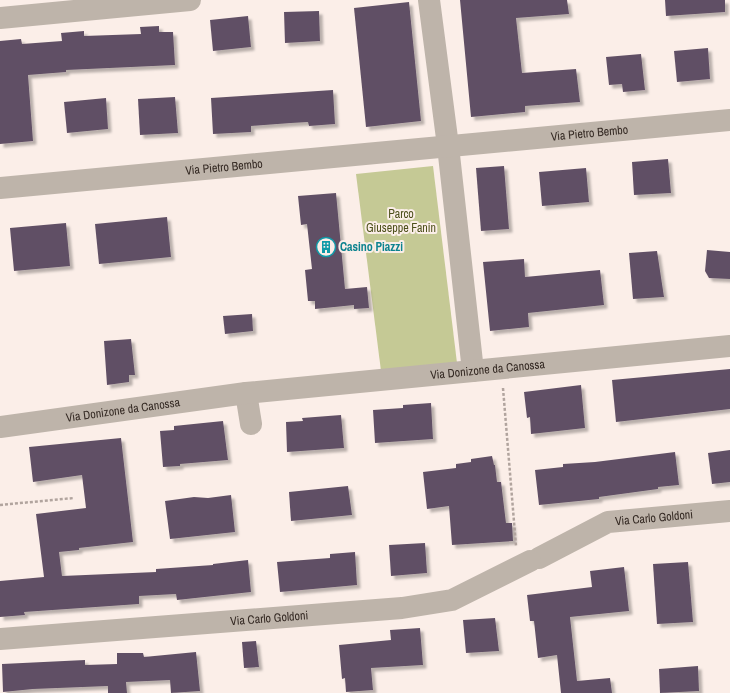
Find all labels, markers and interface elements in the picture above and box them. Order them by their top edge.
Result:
street label: Via Pietro Bembo [550,122,629,145]
street label: Via Pietro Bembo [185,156,263,179]
park label: Parco Giuseppe Fanin [366,206,436,236]
building icon: Casino Piazzi [315,236,337,258]
place label: Casino Piazzi [340,239,403,255]
street label: Via Donizone da Canossa [430,356,546,383]
street label: Via Donizone da Canossa [65,394,181,426]
street label: Via Carlo Goldoni [614,506,694,529]
street label: Via Carlo Goldoni [230,607,309,629]

